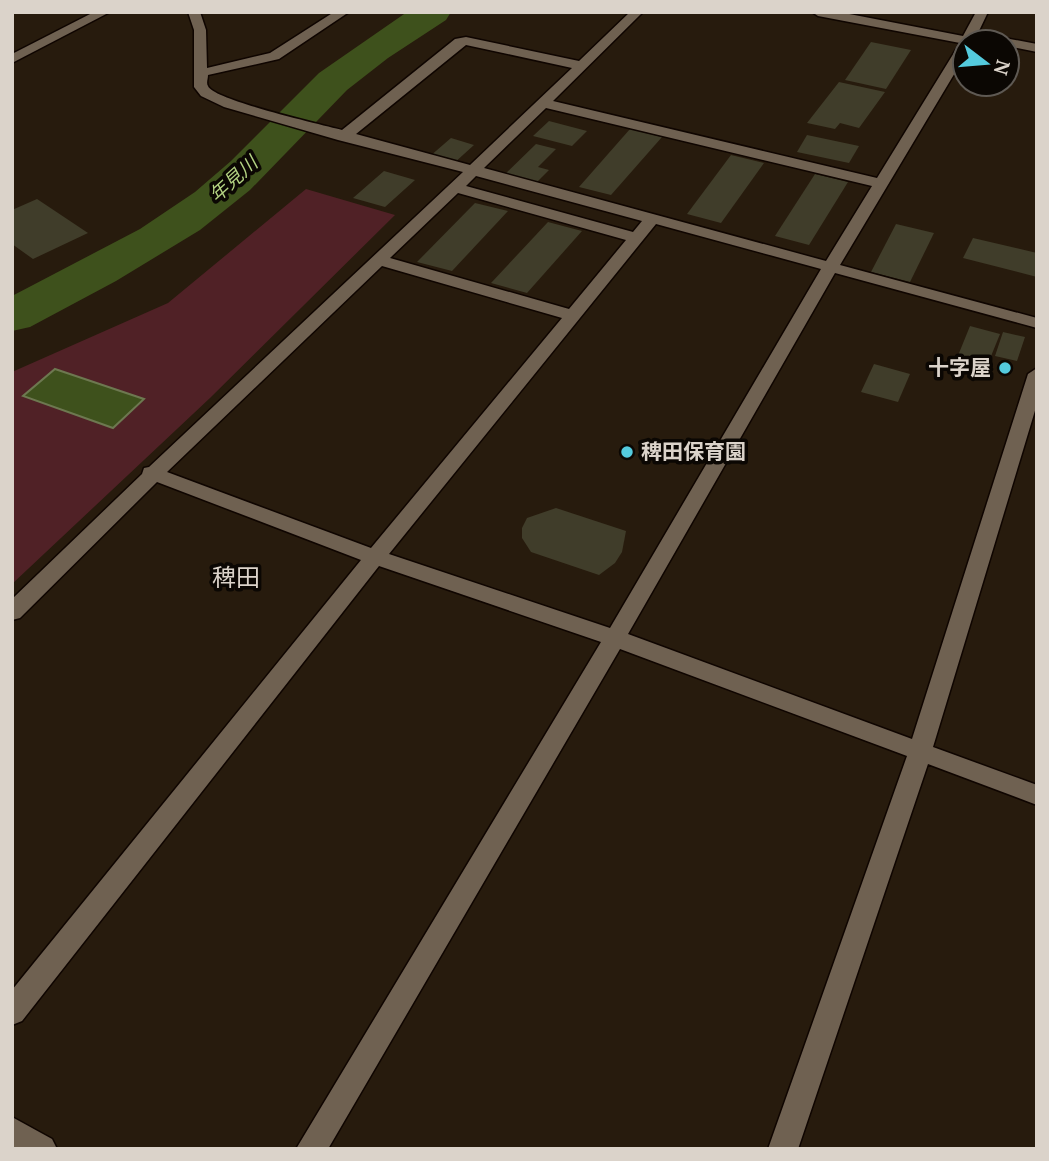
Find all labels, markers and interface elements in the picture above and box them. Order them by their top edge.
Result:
north arrow [951,28,1021,98]
text: N [989,57,1017,79]
water label: 年見川 [203,149,264,207]
place label: 十字屋 [928,353,991,381]
marker: 十字屋 [997,360,1013,376]
place label: 稗田保育園 [641,437,746,465]
marker: 稗田保育園 [619,444,635,460]
district label: 稗田 [212,561,260,593]

